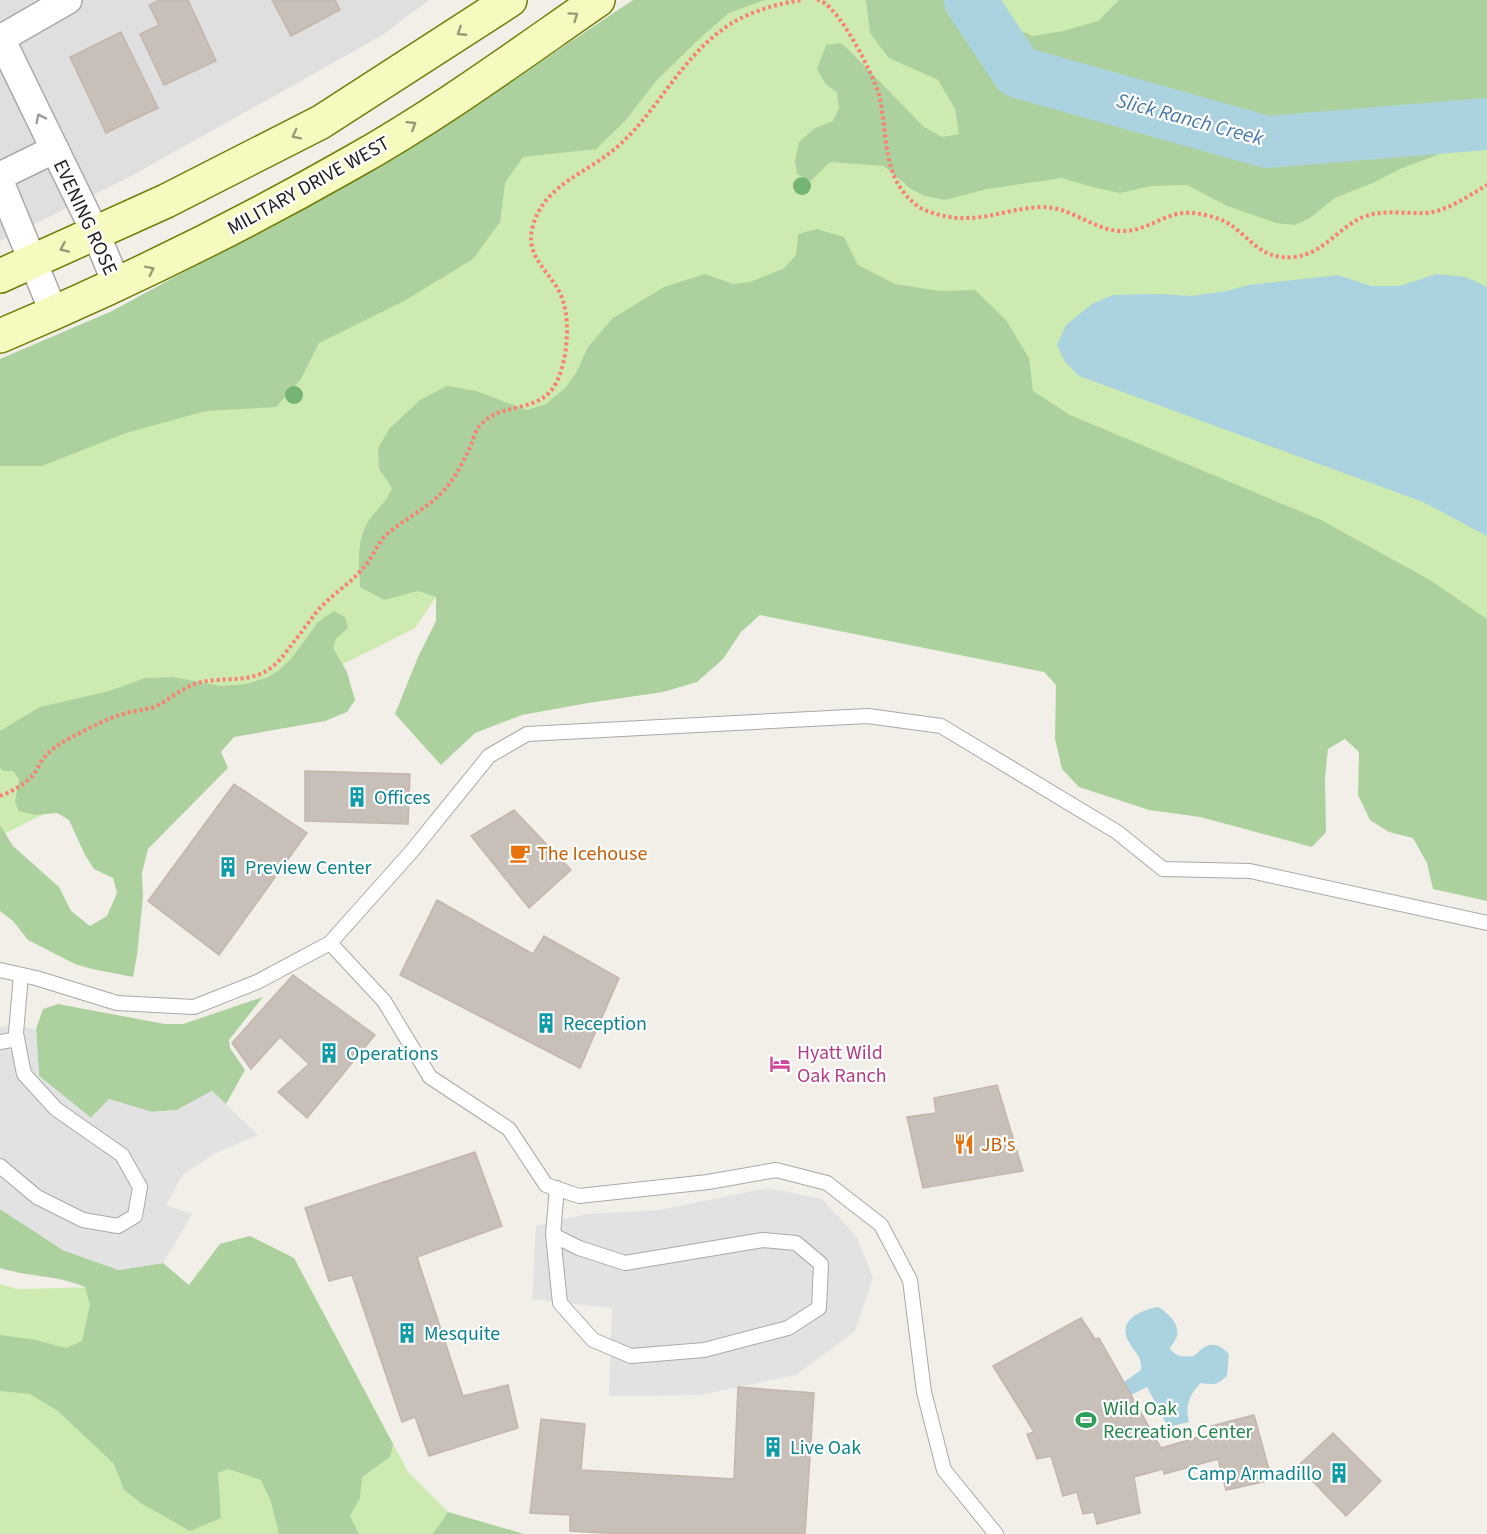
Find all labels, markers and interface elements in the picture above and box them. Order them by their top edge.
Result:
one-way arrow [567,12,578,23]
one-way arrow [457,24,467,36]
water label: Slick Ranch Creek [1113,85,1268,153]
one-way arrow [35,114,47,125]
one-way arrow [406,121,416,133]
one-way arrow [291,128,302,139]
street label: MILITARY DRIVE WEST [222,130,395,242]
street label: EVENING ROSE [46,155,124,280]
one-way arrow [59,241,70,253]
one-way arrow [143,265,154,277]
place label: Offices [374,784,431,812]
building icon: Offices [345,785,369,809]
place label: The Icehouse [537,840,647,868]
cafe icon: The Icehouse [508,841,532,865]
place label: Preview Center [245,854,371,882]
building icon: Preview Center [216,855,240,879]
place label: Reception [563,1010,647,1038]
building icon: Reception [534,1011,558,1035]
place label: Hyatt Wild Oak Ranch [797,1039,887,1090]
place label: Operations [346,1040,438,1068]
building icon: Operations [317,1041,341,1065]
hotel icon: Hyatt Wild Oak Ranch [768,1052,792,1076]
place label: JB's [981,1131,1015,1159]
restaurant icon: JB's [952,1132,976,1156]
place label: Mesquite [424,1320,500,1348]
building icon: Mesquite [395,1321,419,1345]
place label: Wild Oak Recreation Center [1103,1395,1253,1446]
sports icon: Wild Oak Recreation Center [1074,1408,1098,1432]
place label: Live Oak [790,1434,861,1462]
building icon: Live Oak [761,1435,785,1459]
place label: Camp Armadillo [1187,1460,1322,1488]
building icon: Camp Armadillo [1327,1461,1351,1485]

